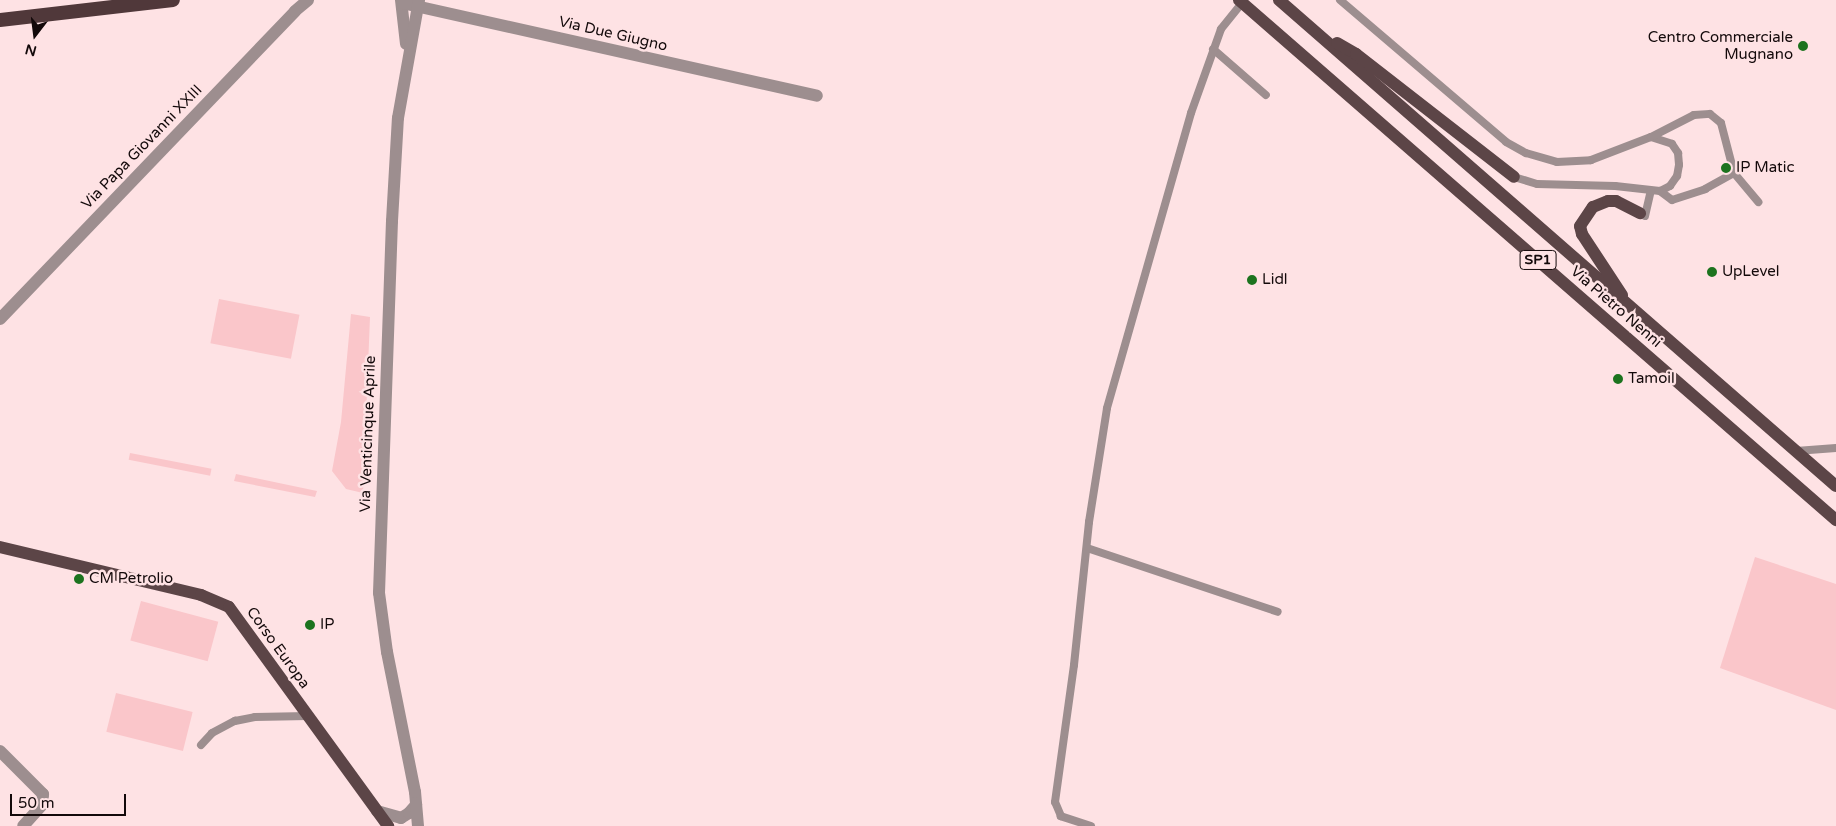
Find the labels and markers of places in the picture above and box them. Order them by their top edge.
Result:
place label: Centro Commerciale Mugnano [1648,28,1793,63]
marker: Centro Commerciale Mugnano [1797,40,1809,52]
place label: IP Matic [1736,159,1794,177]
marker: IP Matic [1720,162,1732,174]
place label: UpLevel [1722,263,1779,281]
marker: UpLevel [1706,266,1718,278]
place label: Lidl [1262,271,1288,289]
marker: Lidl [1246,274,1258,286]
place label: Tamoil [1628,370,1675,388]
marker: Tamoil [1612,373,1624,385]
place label: CM Petrolio [89,570,173,588]
marker: CM Petrolio [73,573,85,585]
place label: IP [320,616,334,634]
marker: IP [304,619,316,631]

